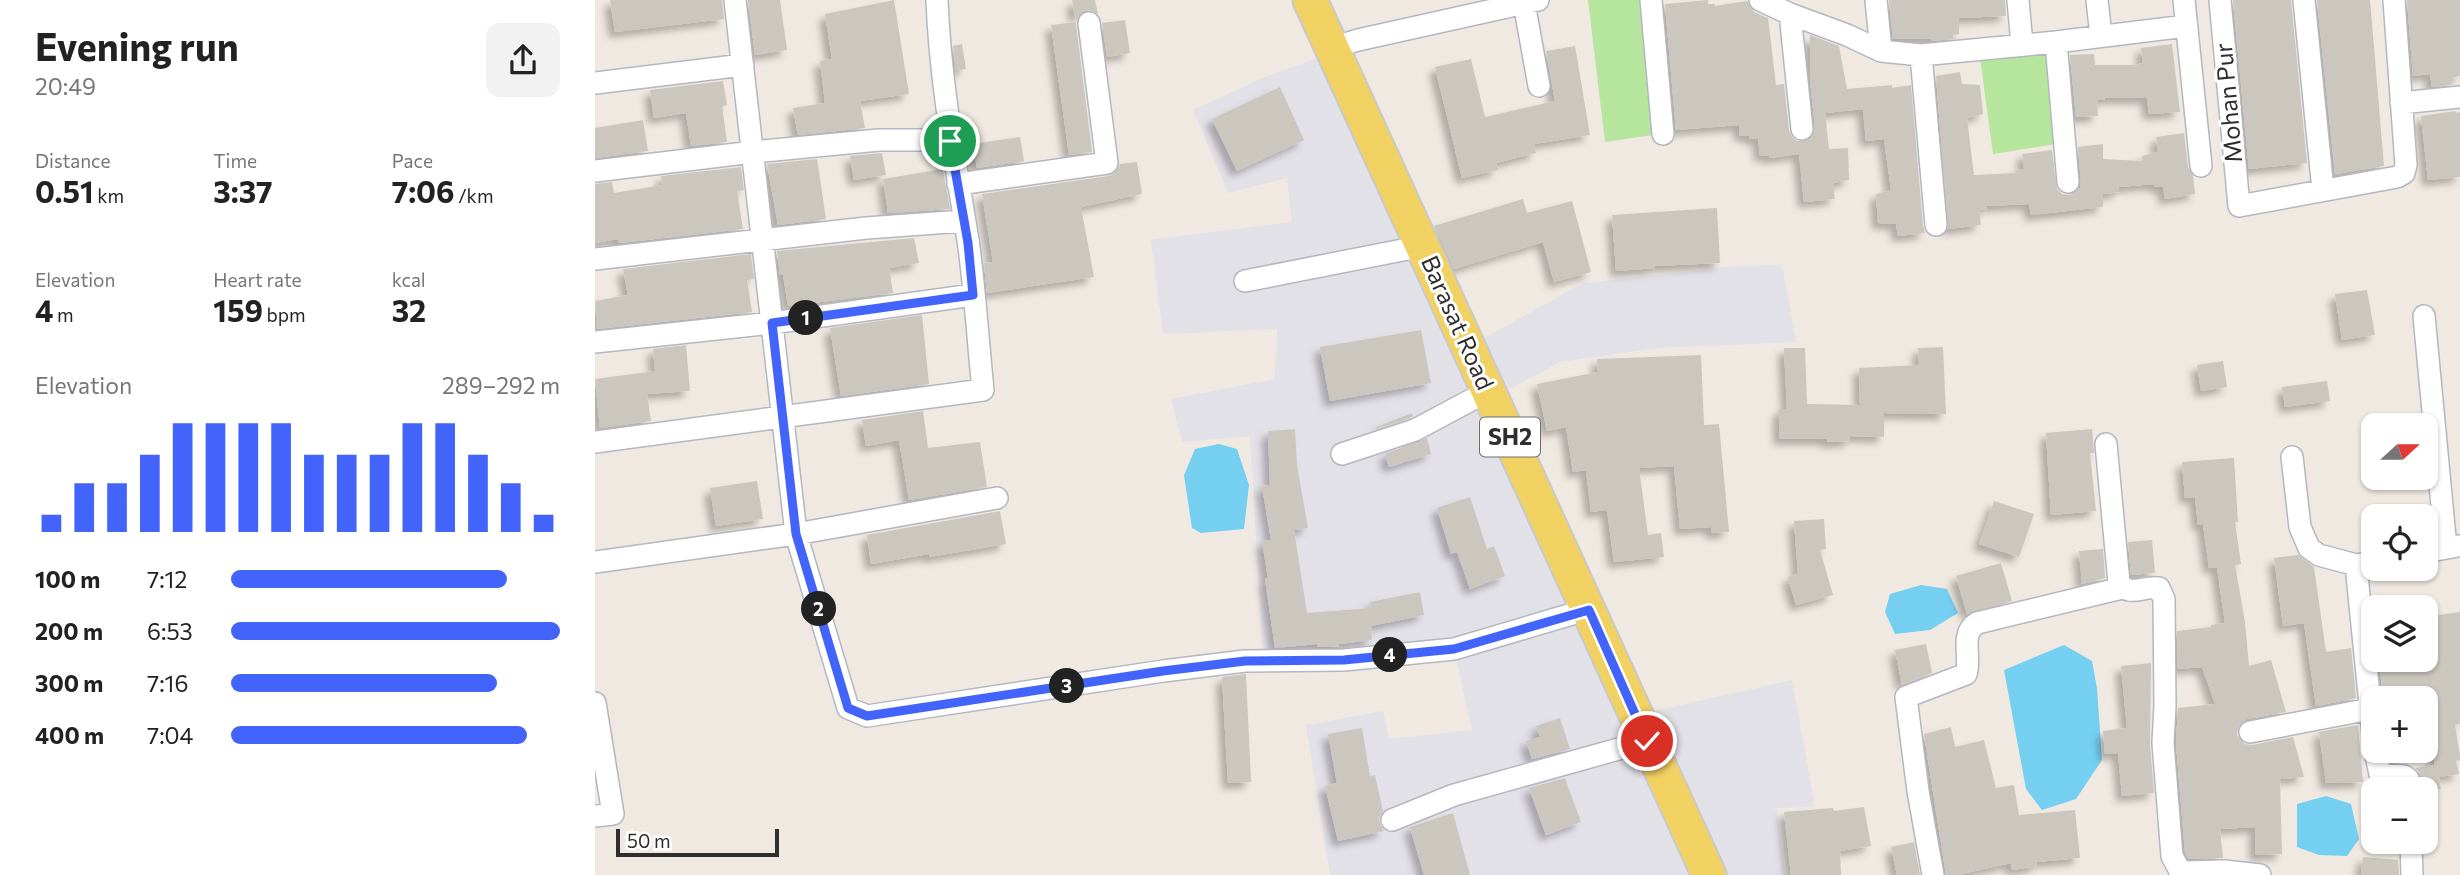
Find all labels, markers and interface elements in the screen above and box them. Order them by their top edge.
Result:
text: Evening run [35,22,239,69]
button: share [486,23,560,97]
street label: Mohan Pur [2208,42,2247,164]
text: 20:49 [35,72,96,100]
pin [920,111,980,171]
icon: arrive [931,122,969,160]
text: Distance [35,149,111,172]
text: Time [213,149,257,172]
text: Pace [392,149,433,172]
text: 0.51 [35,172,94,209]
text: 3:37 [213,172,272,209]
text: 7:06 [392,172,455,209]
text: km [94,184,124,207]
text: /km [455,184,494,207]
street label: Barasat Road [1416,251,1501,394]
text: Elevation [35,268,115,291]
text: Heart rate [213,268,302,291]
text: kcal [392,268,426,291]
text: 4 [35,291,53,328]
text: 159 [213,291,263,328]
text: 32 [392,291,426,328]
pin: 1 [789,300,823,336]
text: m [53,303,74,326]
text: bpm [263,303,306,326]
text: 1 [801,306,810,329]
text: Elevation [35,371,132,399]
text: 289–292 m [442,371,560,399]
north arrow [2361,413,2438,490]
map controls [2361,413,2438,854]
road number: SH2 [1480,418,1540,457]
button: locate [2361,504,2438,581]
text: 100 m [35,565,100,593]
text: 7:12 [147,565,187,593]
pin: 2 [801,592,837,626]
button: layers [2361,595,2438,672]
text: 2 [813,597,824,620]
text: 200 m [35,617,103,645]
text: 6:53 [147,617,193,645]
pin: 4 [1373,638,1407,672]
text: 4 [1384,643,1395,666]
pin: 3 [1049,668,1085,704]
text: 300 m [35,669,103,697]
text: 7:16 [147,669,188,697]
text: 3 [1061,674,1072,697]
button: + [2361,686,2438,763]
pin [1617,711,1677,771]
text: 400 m [35,721,104,749]
text: 7:04 [147,721,193,749]
icon: check [1628,722,1666,760]
button: − [2361,777,2438,854]
scale bar [616,826,779,858]
text: 50 m [627,829,671,852]

